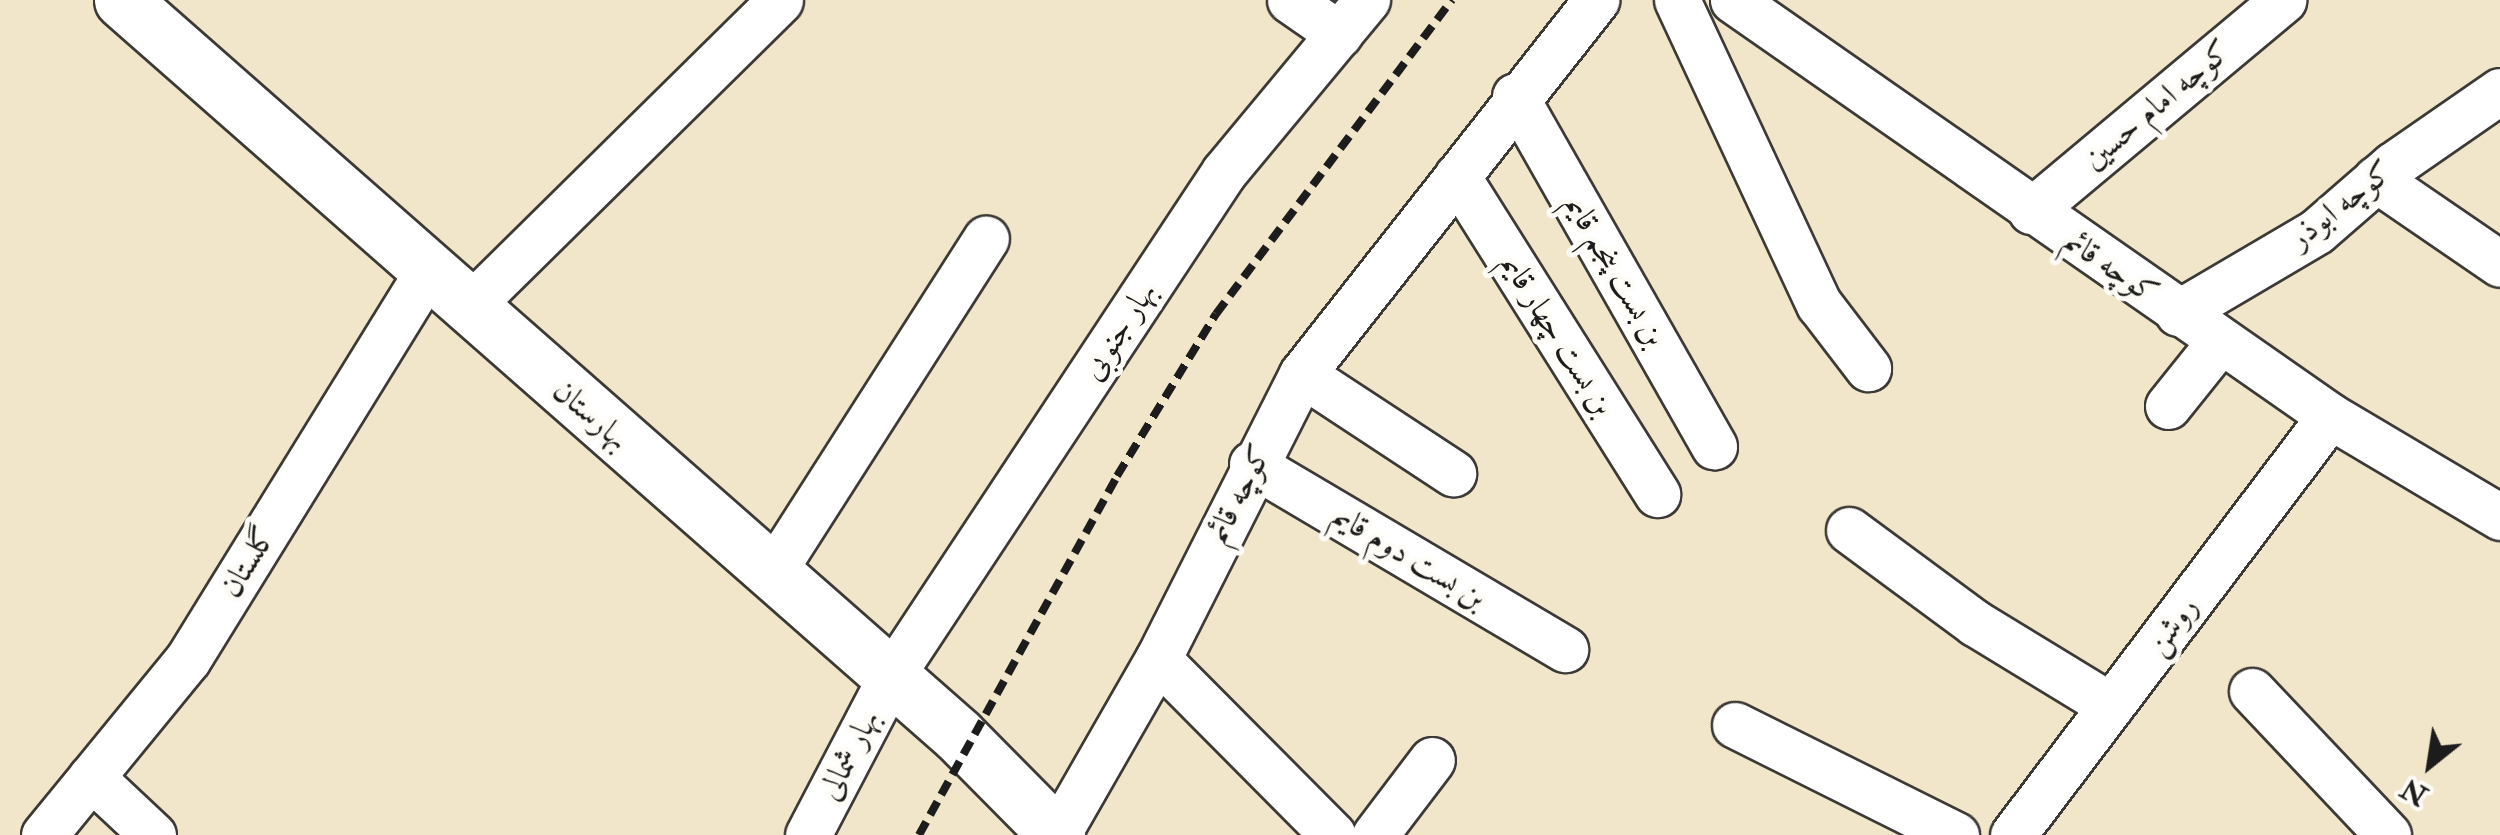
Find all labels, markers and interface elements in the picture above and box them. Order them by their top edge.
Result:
street label: کوچه امام حسین [2075,32,2239,178]
street label: کوچه ابوذر [2281,152,2401,258]
street label: بن بست پنجم قایم [1556,188,1674,354]
street label: کوچه قائم [2056,221,2166,313]
street label: بن بست چهار قایم [1492,247,1622,423]
street label: بهار جنوبی [1073,275,1165,387]
street label: بهارستان [545,371,637,459]
street label: کوچه قائم [1198,438,1280,550]
street label: بن بست دوم قایم [1325,496,1493,618]
street label: گلستان [211,519,285,605]
street label: روشن [2138,589,2206,663]
street label: بهار شمالی [810,703,888,807]
north arrow [2380,715,2480,815]
text: N [2395,770,2434,813]

